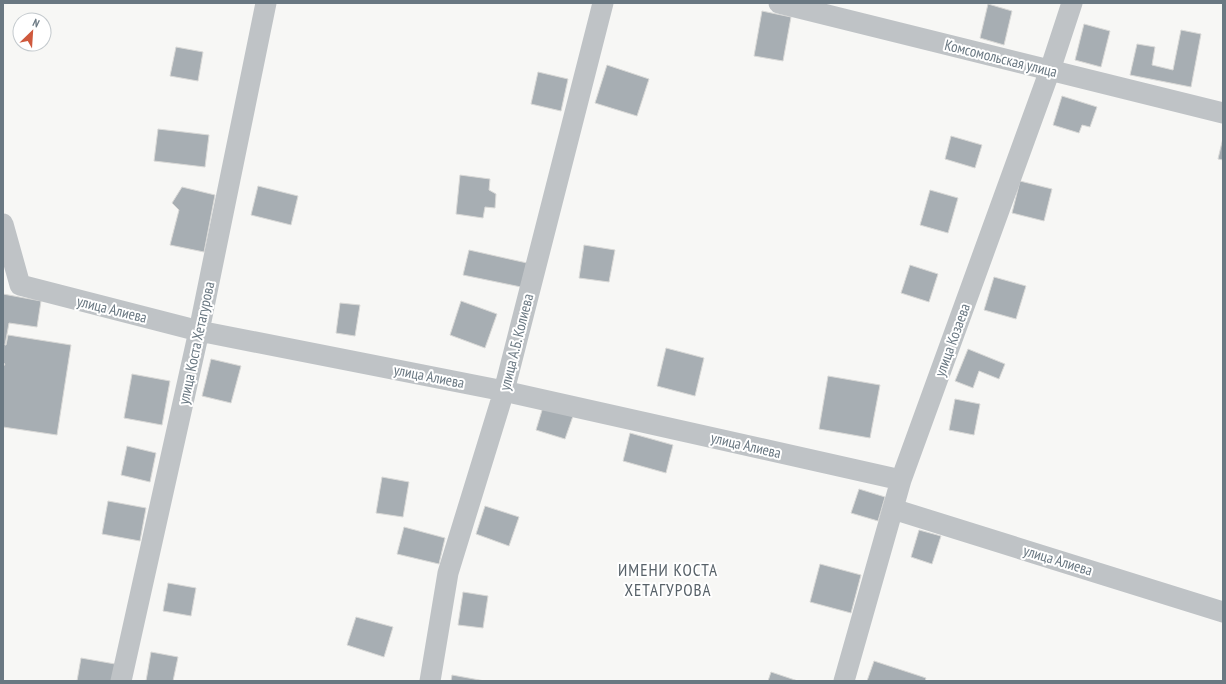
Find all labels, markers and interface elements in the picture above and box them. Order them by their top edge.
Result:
north arrow [12,12,52,52]
text: N [31,15,42,31]
street label: Комсомольская улица [943,35,1059,81]
street label: улица Коста Хетагурова [174,280,218,406]
street label: улица Алиева [75,291,149,327]
street label: улица А.Б. Колиева [495,292,537,392]
street label: улица Козаева [930,301,974,379]
street label: улица Алиева [392,360,466,392]
street label: улица Алиева [709,428,783,462]
street label: улица Алиева [1021,540,1095,580]
district label: ИМЕНИ КОСТА ХЕТАГУРОВА [618,559,718,601]

